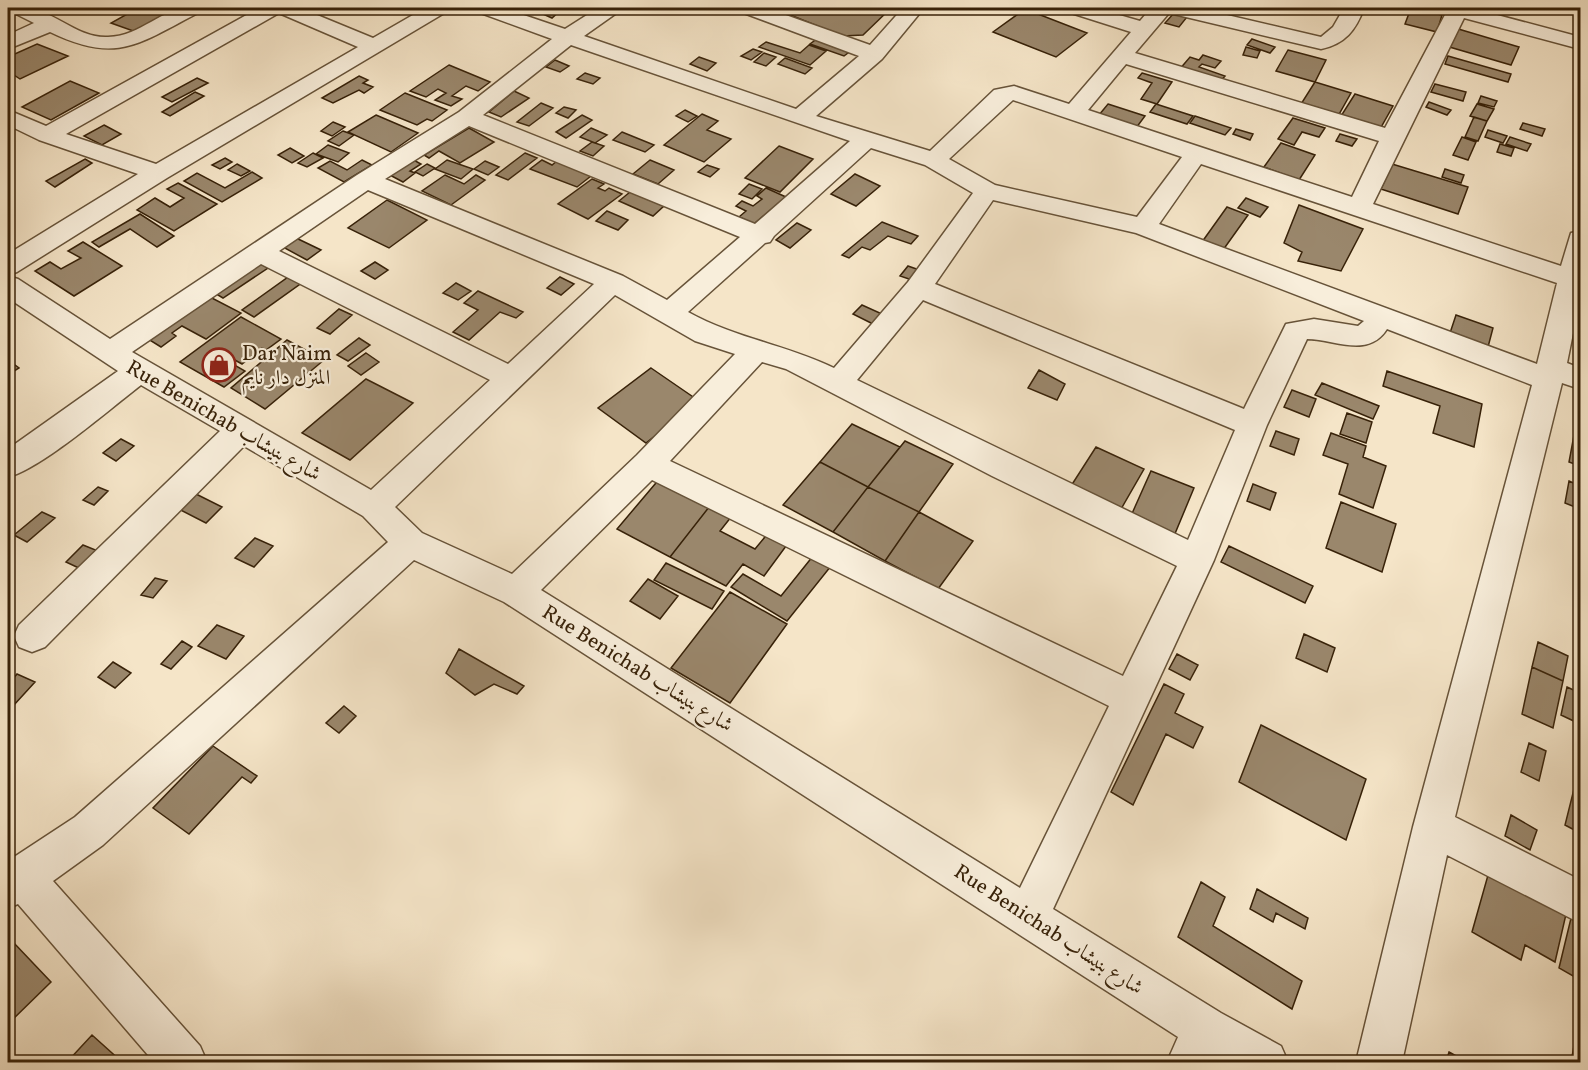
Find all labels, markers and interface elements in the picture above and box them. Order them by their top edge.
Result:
place label: Dar Naim المنزل دار نايم [242,340,332,395]
shop icon: Dar Naim المنزل دار نايم [201,347,237,383]
street label: Rue Benichab شارع بنيشاب [120,354,326,491]
street label: Rue Benichab شارع بنيشاب [535,599,738,742]
street label: Rue Benichab شارع بنيشاب [947,858,1149,1004]

